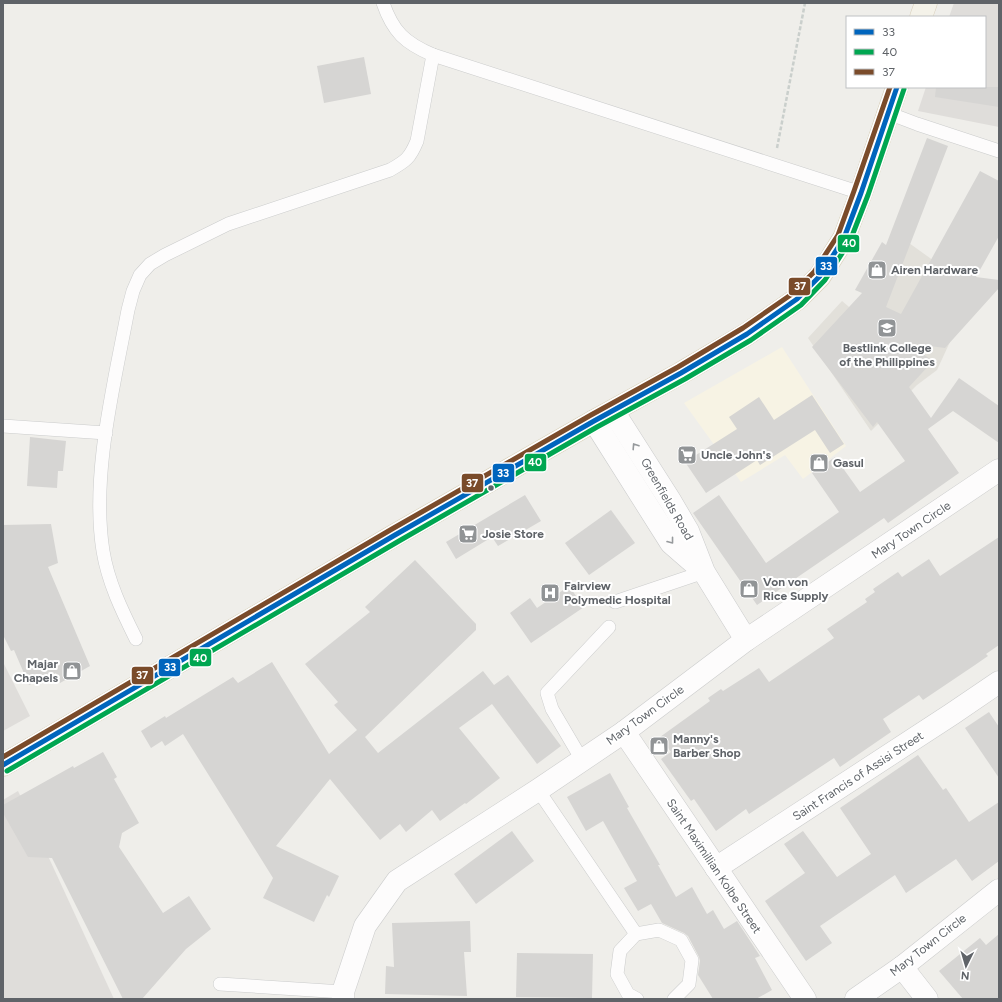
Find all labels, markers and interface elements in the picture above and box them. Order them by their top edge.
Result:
legend [846,16,986,88]
text: 33 [882,25,895,39]
text: 40 [882,45,897,59]
text: 37 [882,65,896,79]
line badge: 40 [837,234,860,253]
text: 40 [842,237,856,250]
line badge: 33 [815,256,838,276]
shop icon: Airen Hardware [866,259,888,281]
text: 33 [820,260,832,273]
place label: Airen Hardware [891,263,978,277]
line badge: 37 [788,277,811,296]
text: 37 [794,280,806,293]
school or university icon: Bestlink College of the Philippines [876,317,898,339]
place label: Bestlink College of the Philippines [839,341,935,369]
one-way arrow [633,443,640,450]
supermarket icon: Uncle John's [676,444,698,466]
place label: Uncle John's [701,448,771,462]
shop icon: Gasul [808,452,830,474]
line badge: 40 [524,453,547,472]
street label: Greenfields Road [638,455,696,543]
text: 40 [528,456,542,469]
place label: Gasul [833,456,864,470]
line badge: 33 [492,463,515,483]
text: 33 [497,467,509,480]
line badge: 37 [461,473,484,493]
text: 37 [466,477,478,490]
unlabelled marker [486,483,496,493]
street label: Mary Town Circle [869,498,954,562]
supermarket icon: Josie Store [457,523,479,545]
place label: Josie Store [482,527,544,541]
one-way arrow [666,536,673,543]
place label: Von von Rice Supply [763,575,828,603]
shop icon: Von von Rice Supply [738,578,760,600]
place label: Fairview Polymedic Hospital [564,579,671,607]
hospital icon: Fairview Polymedic Hospital [539,582,561,604]
line badge: 40 [189,648,212,667]
text: 40 [193,652,207,665]
place label: Majar Chapels [14,657,58,685]
line badge: 33 [158,658,181,677]
shop icon: Majar Chapels [61,660,83,682]
text: 33 [164,661,176,674]
line badge: 37 [131,666,154,685]
text: 37 [136,669,148,682]
street label: Mary Town Circle [603,682,687,748]
street label: Saint Francis of Assisi Street [790,728,926,824]
place label: Manny's Barber Shop [673,732,741,760]
shop icon: Manny's Barber Shop [648,735,670,757]
street label: Saint Maximillian Kolbe Street [664,796,765,936]
street label: Mary Town Circle [887,911,969,979]
north arrow [946,946,986,986]
text: N [960,969,970,982]

